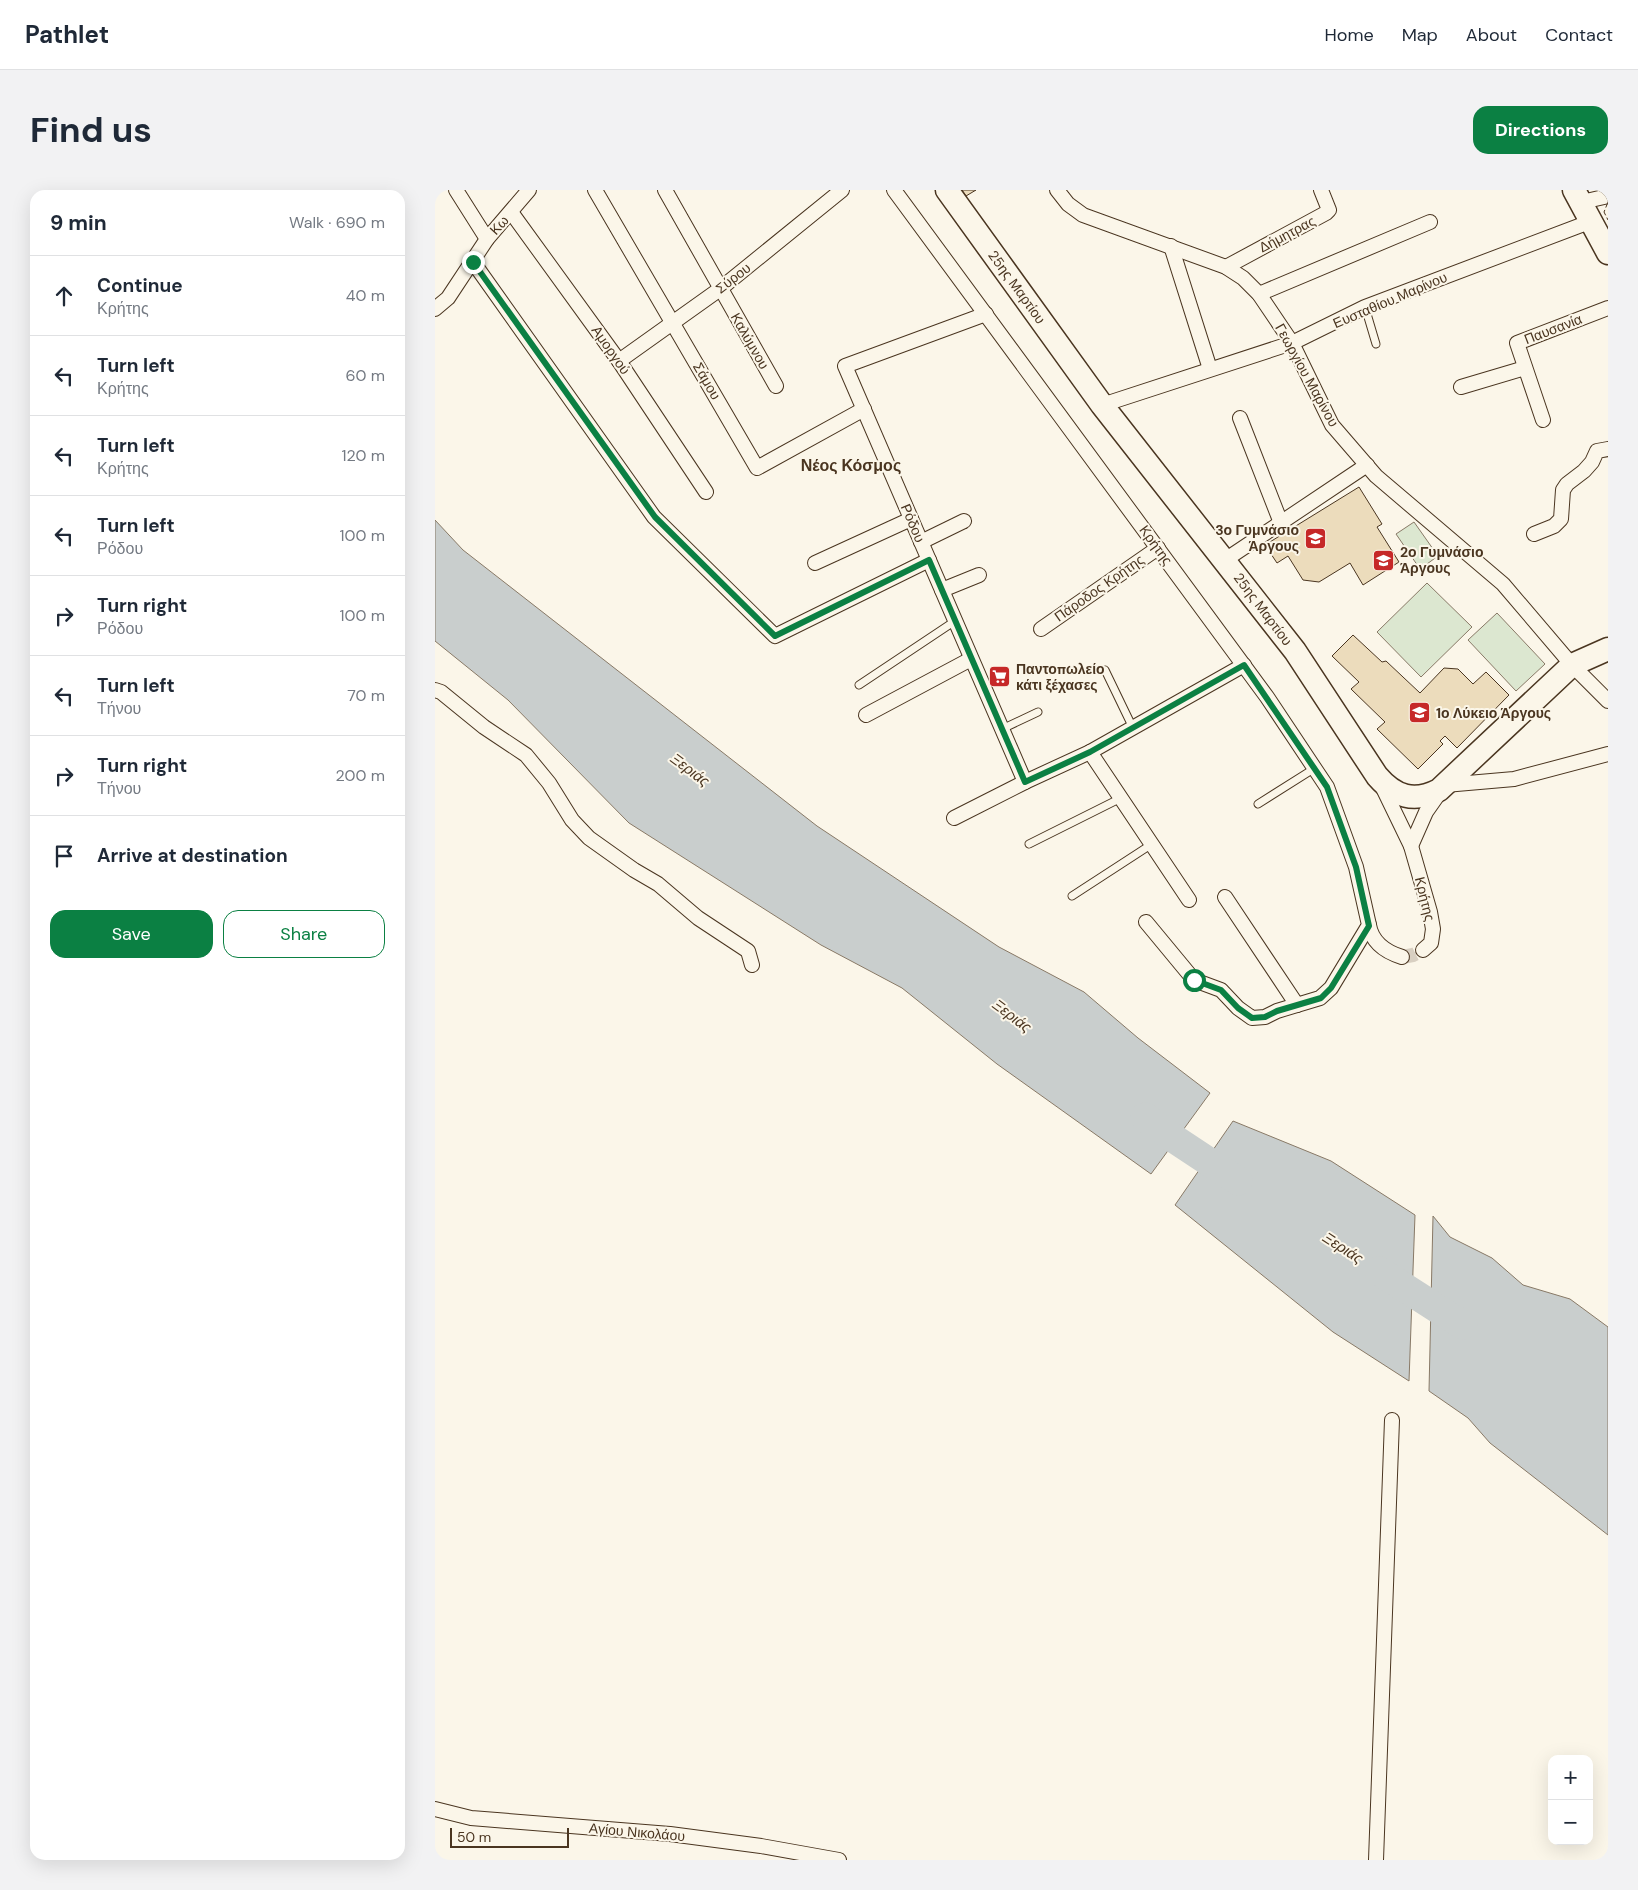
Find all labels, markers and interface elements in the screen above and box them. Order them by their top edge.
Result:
text: Pathlet [25,19,109,50]
text: Home [1324,23,1374,47]
text: Map [1402,23,1438,47]
text: About [1466,23,1517,47]
text: Contact [1545,23,1613,47]
button: Directions [1473,106,1608,154]
text: Find us [30,107,152,153]
text: 9 min [50,209,107,237]
street label: Κω [486,211,512,238]
text: Walk · 690 m [289,212,385,233]
street label: Δήμητρας [1256,212,1319,256]
street label: 25ης Μαρτίου [984,247,1050,327]
route end [462,251,485,274]
street label: Σύρου [712,259,754,297]
street label: Ευσταθίου Μαρίνου [1330,268,1450,332]
text: Continue [97,273,183,298]
icon: ahead [50,282,78,310]
text: 40 m [346,285,385,306]
text: Κρήτης [97,298,149,319]
street label: Καλύμνου [727,310,773,372]
street label: Παυσανία [1521,310,1585,348]
street label: Γεωργίου Μαρίνου [1271,320,1343,430]
street label: Αμοργού [588,322,634,378]
text: Turn left [97,353,175,378]
street label: Σάμου [689,359,725,403]
icon: left [50,362,78,390]
text: 60 m [345,365,385,386]
text: Κρήτης [97,378,149,399]
text: Turn left [97,433,175,458]
icon: left [50,442,78,470]
text: 120 m [341,445,385,466]
district label: Νέος Κόσμος [801,455,901,476]
text: Κρήτης [97,458,149,479]
street label: Ρόδου [897,501,929,545]
text: Turn left [97,513,175,538]
street label: Κρήτης [1135,521,1177,569]
place label: 3ο Γυμνάσιο Άργους [1215,521,1299,555]
icon: left [50,522,78,550]
text: 100 m [340,525,385,546]
school or university icon: 3ο Γυμνάσιο Άργους [1303,526,1327,550]
text: Ρόδου [97,538,143,559]
place label: 2ο Γυμνάσιο Άργους [1400,543,1483,577]
school or university icon: 2ο Γυμνάσιο Άργους [1372,548,1396,572]
street label: Πάροδος Κρήτης [1051,550,1147,626]
street label: 25ης Μαρτίου [1230,569,1296,649]
text: Turn right [97,593,187,618]
icon: right [50,602,78,630]
text: 100 m [340,605,385,626]
text: Ρόδου [97,618,143,639]
place label: Παντοπωλείο κάτι ξέχασες [1016,660,1105,694]
supermarket icon: Παντοπωλείο κάτι ξέχασες [988,665,1012,689]
text: Turn left [97,673,175,698]
icon: left [50,682,78,710]
text: 70 m [347,685,385,706]
text: Τήνου [97,698,141,719]
school or university icon: 1ο Λύκειο Άργους [1408,701,1432,725]
place label: 1ο Λύκειο Άργους [1436,704,1551,722]
water label: Ξεριάς [666,748,714,792]
text: Turn right [97,753,187,778]
icon: right [50,762,78,790]
text: 200 m [336,765,385,786]
text: Τήνου [97,778,141,799]
icon: arrive [50,842,78,870]
text: Arrive at destination [97,843,288,868]
street label: Κρήτης [1411,875,1439,923]
button: Save [50,910,213,958]
button: Share [223,910,385,958]
route start [1183,969,1206,992]
water label: Ξεριάς [988,994,1036,1038]
water label: Ξεριάς [1318,1227,1368,1269]
map controls [1548,1755,1593,1845]
button: + [1548,1755,1593,1800]
button: − [1548,1800,1593,1845]
street label: Αγίου Νικολάου [588,1819,686,1845]
scale bar [450,1825,569,1848]
text: 50 m [457,1828,491,1846]

